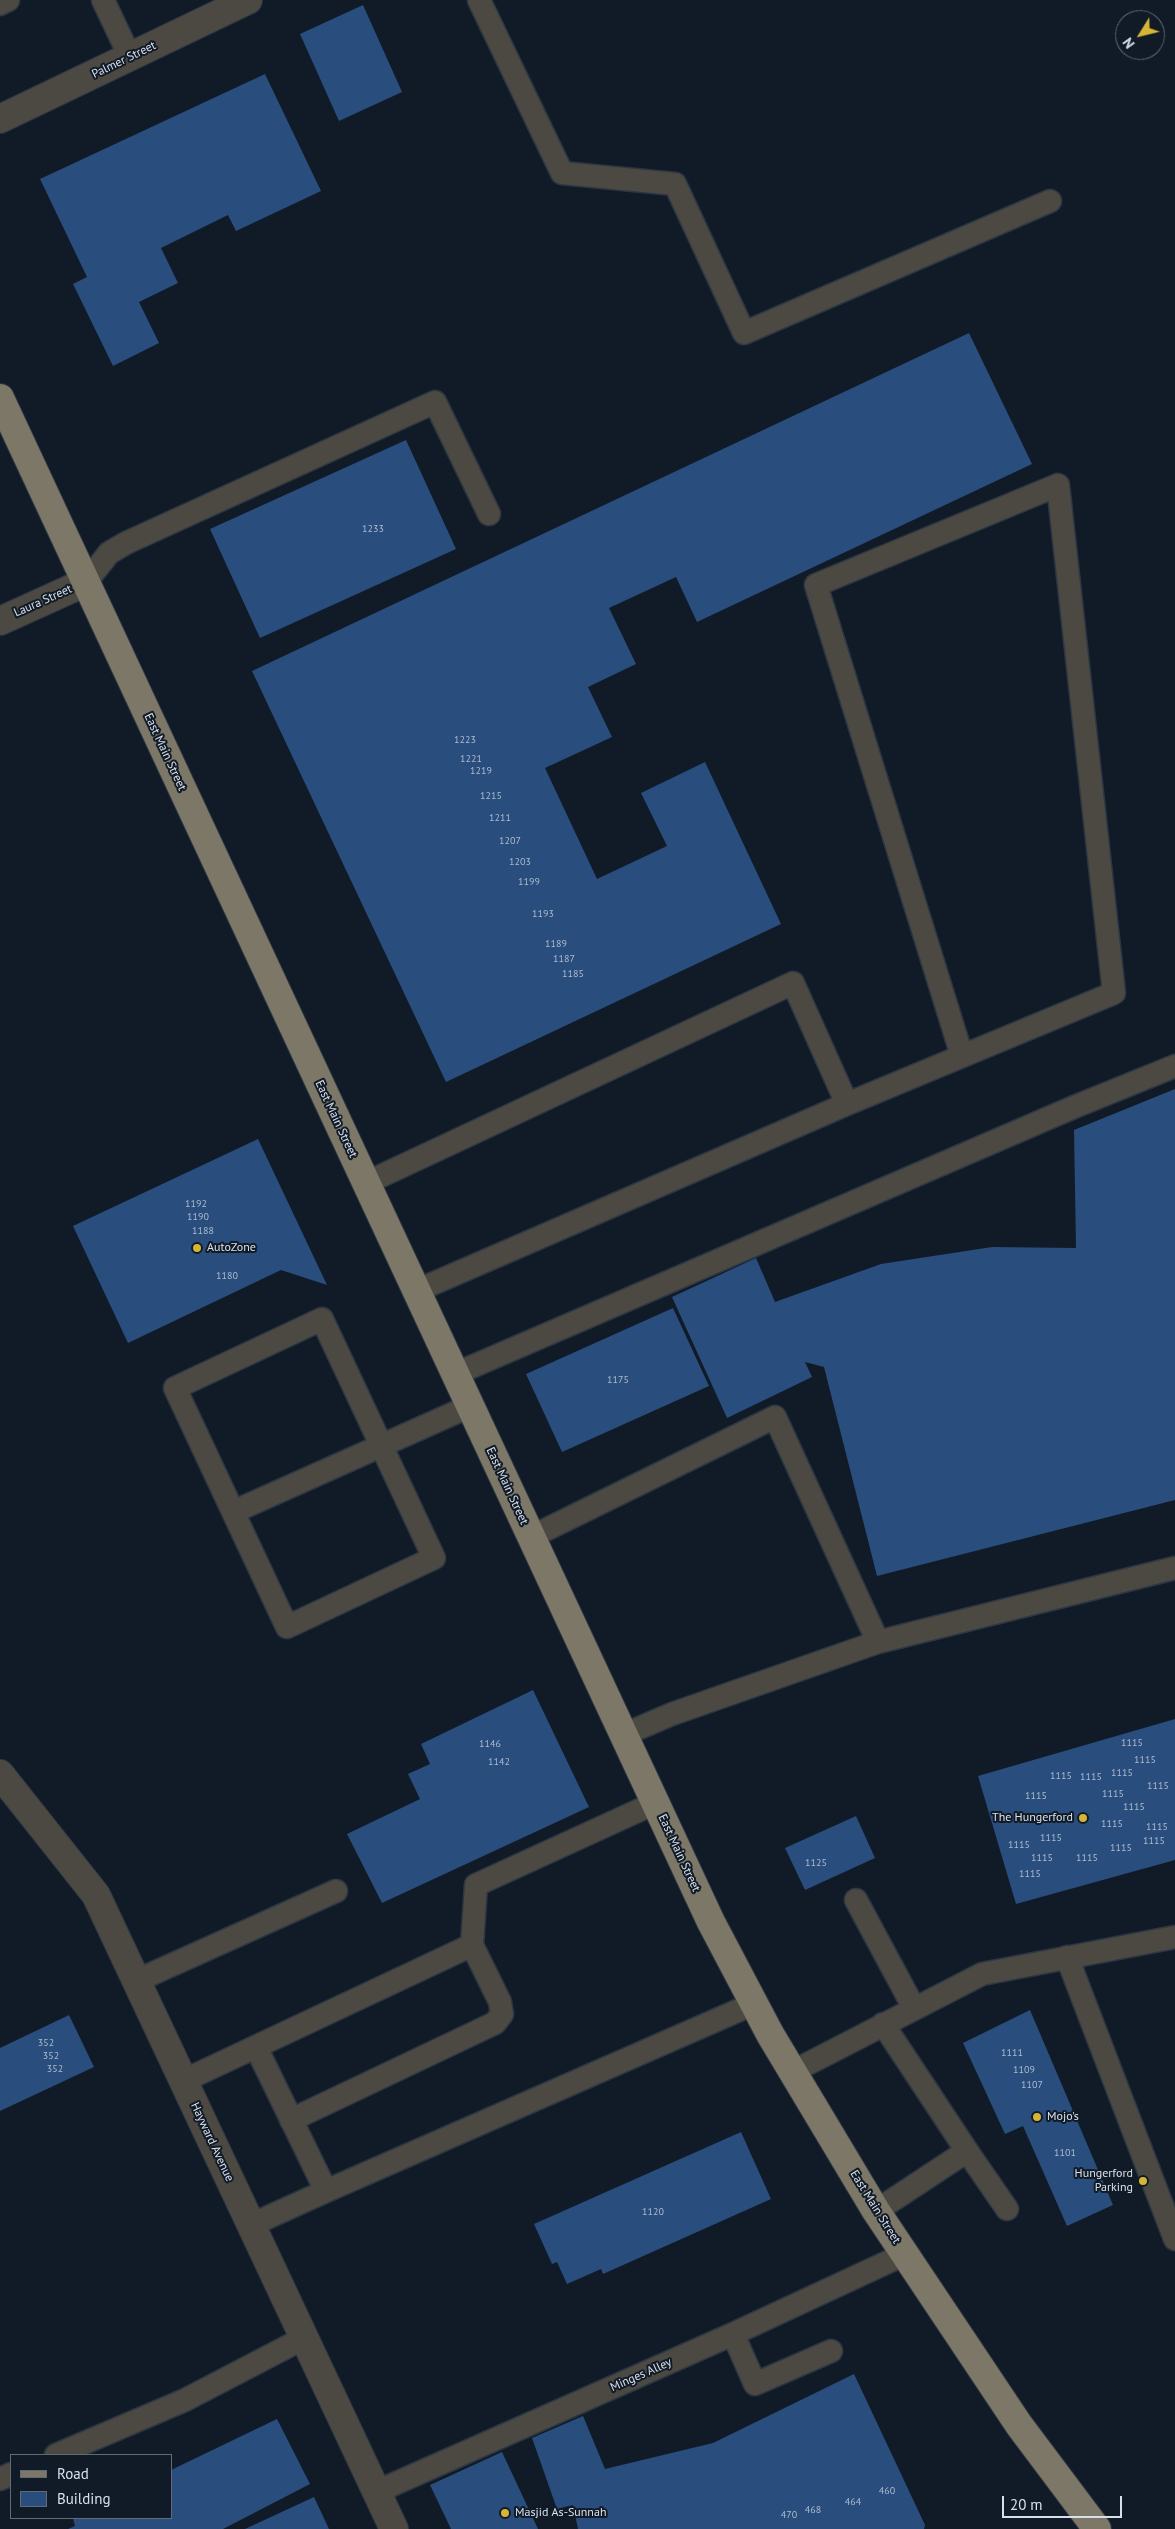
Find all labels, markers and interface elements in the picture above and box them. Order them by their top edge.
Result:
north arrow [1115,10,1165,60]
text: N [1119,34,1139,52]
street label: Palmer Street [90,38,158,82]
house number: 1233 [362,523,384,535]
street label: Laura Street [12,582,74,620]
street label: East Main Street [141,711,189,793]
house number: 1223 [454,734,476,746]
house number: 1221 [460,753,482,765]
house number: 1219 [470,765,492,777]
house number: 1215 [480,790,502,802]
house number: 1211 [489,812,511,824]
house number: 1207 [499,835,521,847]
house number: 1203 [509,856,531,868]
house number: 1199 [518,876,540,888]
house number: 1193 [532,908,554,920]
house number: 1189 [545,938,567,950]
house number: 1187 [553,953,575,965]
house number: 1185 [562,968,584,980]
street label: East Main Street [312,1078,360,1160]
house number: 1192 [185,1198,207,1210]
house number: 1190 [187,1211,209,1223]
house number: 1188 [192,1225,214,1237]
place label: AutoZone [207,1241,256,1255]
marker: AutoZone [191,1242,203,1254]
house number: 1180 [216,1270,238,1282]
house number: 1175 [607,1374,629,1386]
street label: East Main Street [483,1445,531,1527]
house number: 1115 [1121,1737,1143,1749]
house number: 1146 [479,1738,501,1750]
house number: 1115 [1134,1754,1156,1766]
house number: 1142 [488,1756,510,1768]
house number: 1115 [1111,1767,1133,1779]
house number: 1115 [1050,1770,1072,1782]
house number: 1115 [1080,1771,1102,1783]
house number: 1115 [1147,1780,1169,1792]
house number: 1115 [1102,1788,1124,1800]
house number: 1115 [1025,1790,1047,1802]
house number: 1115 [1123,1801,1145,1813]
place label: The Hungerford [992,1811,1073,1825]
street label: East Main Street [655,1812,703,1894]
marker: The Hungerford [1077,1812,1089,1824]
house number: 1115 [1101,1818,1123,1830]
house number: 1115 [1146,1821,1168,1833]
house number: 1115 [1040,1832,1062,1844]
house number: 1115 [1143,1835,1165,1847]
house number: 1115 [1008,1839,1030,1851]
house number: 1115 [1110,1842,1132,1854]
house number: 1115 [1031,1852,1053,1864]
house number: 1115 [1076,1852,1098,1864]
house number: 1125 [805,1857,827,1869]
house number: 1115 [1019,1868,1041,1880]
house number: 352 [38,2037,54,2049]
house number: 1111 [1001,2047,1023,2059]
house number: 352 [43,2050,59,2062]
house number: 352 [47,2063,63,2075]
house number: 1109 [1013,2064,1035,2076]
house number: 1107 [1021,2079,1043,2091]
street label: Hayward Avenue [187,2100,237,2184]
place label: Mojo's [1047,2110,1079,2124]
marker: Mojo's [1031,2111,1043,2123]
house number: 1101 [1054,2147,1076,2159]
place label: Hungerford Parking [1075,2167,1133,2195]
street label: East Main Street [847,2168,903,2246]
marker: Hungerford Parking [1137,2175,1149,2187]
house number: 1120 [642,2206,664,2218]
street label: Minges Alley [608,2355,674,2395]
legend [10,2454,172,2519]
text: Road [57,2464,89,2483]
house number: 460 [879,2485,895,2497]
scale bar [1005,2486,1125,2518]
text: Building [57,2489,111,2508]
text: 20 m [1010,2495,1043,2514]
house number: 464 [845,2496,861,2508]
house number: 468 [805,2504,821,2516]
place label: Masjid As-Sunnah [515,2506,606,2520]
marker: Masjid As-Sunnah [499,2507,511,2519]
house number: 470 [781,2509,797,2521]

